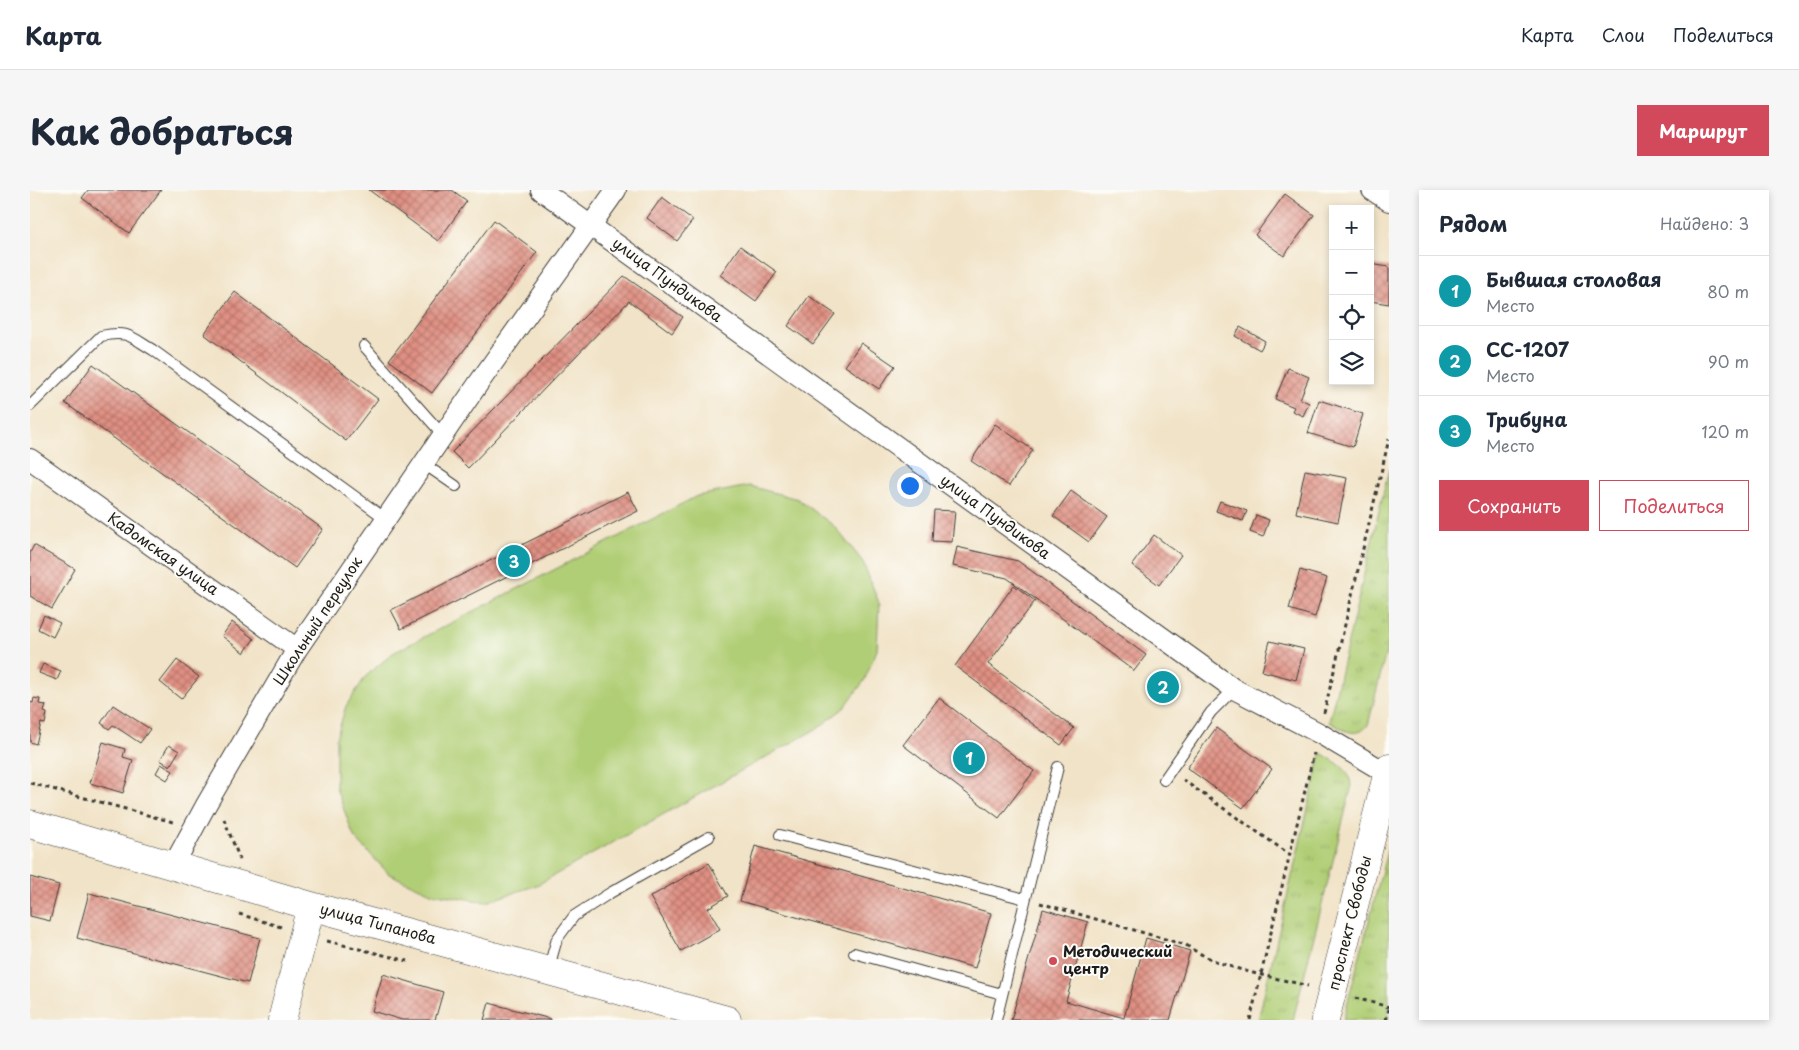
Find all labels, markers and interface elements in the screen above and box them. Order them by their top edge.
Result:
text: Карта [25,17,102,53]
text: Карта [1521,21,1574,48]
text: Слои [1602,21,1645,48]
text: Поделиться [1673,21,1774,48]
text: Как добраться [30,104,294,157]
button: Маршрут [1637,105,1769,156]
map controls [1329,205,1374,385]
button: + [1329,205,1374,250]
text: Рядом [1439,207,1507,239]
text: Найдено: 3 [1660,211,1749,235]
street label: улица Пундикова [608,231,728,327]
button: − [1329,250,1374,295]
text: Бывшая столовая [1486,265,1662,293]
text: 1 [1451,279,1459,303]
text: 80 m [1707,279,1749,303]
text: Место [1486,293,1535,317]
button: locate [1329,295,1374,340]
text: СС-1207 [1486,335,1569,363]
button: layers [1329,340,1374,385]
text: 2 [1449,349,1461,373]
text: 90 m [1708,349,1749,373]
text: Место [1486,363,1535,387]
text: Трибуна [1486,405,1567,433]
text: 3 [1450,419,1460,443]
text: 120 m [1702,419,1749,443]
text: Место [1486,433,1535,457]
street label: улица Пундикова [936,468,1056,564]
your location [897,473,923,499]
button: Сохранить [1439,480,1589,531]
button: Поделиться [1599,480,1749,531]
street label: Кадомская улица [104,506,225,600]
pin: 3 [498,542,530,580]
street label: Школьный переулок [266,551,367,689]
pin: 2 [1147,668,1179,706]
pin: 1 [953,739,985,777]
street label: проспект Свободы [1321,853,1376,992]
street label: улица Типанова [318,896,440,949]
place label: Методический центр [1063,939,1173,979]
marker: Методический центр [1047,955,1059,967]

